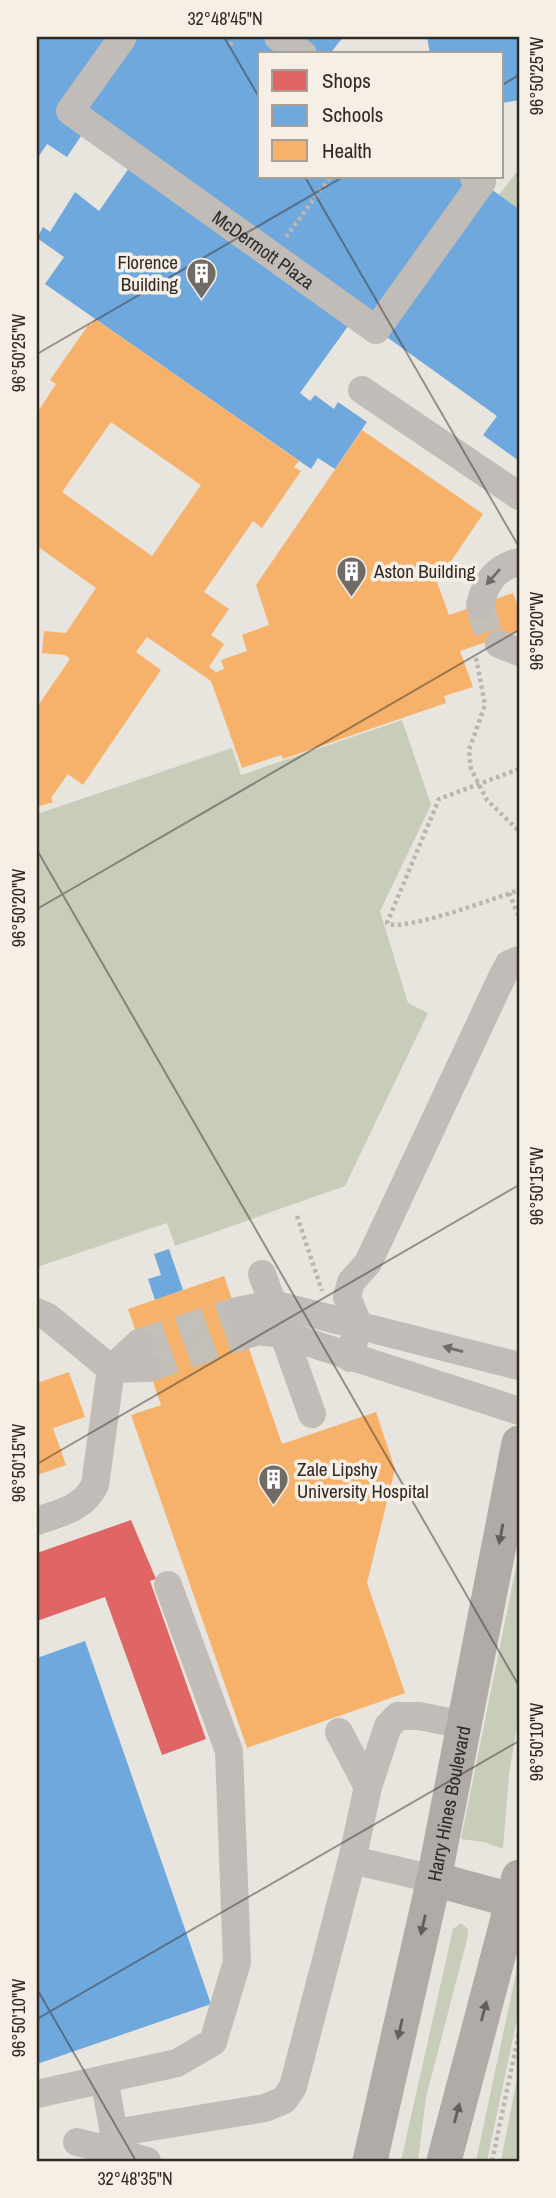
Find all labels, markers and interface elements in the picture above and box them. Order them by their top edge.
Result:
text: 32°48'45"N [187,6,263,31]
text: 96°50'25"W [524,37,549,115]
legend [258,52,504,178]
text: Shops [322,66,371,95]
text: Schools [322,100,383,129]
text: Health [322,136,372,165]
street label: McDermott Plaza [207,204,320,295]
place label: Florence Building [117,249,178,297]
building icon: Florence Building [184,256,218,300]
text: 96°50'25"W [6,314,31,392]
building icon: Aston Building [334,554,368,598]
place label: Aston Building [373,558,476,584]
one-way arrow [485,568,501,586]
text: 96°50'20"W [524,592,549,670]
text: 96°50'20"W [6,869,31,947]
text: 96°50'15"W [524,1147,549,1225]
one-way arrow [442,1343,464,1354]
text: 96°50'15"W [6,1424,31,1502]
place label: Zale Lipshy University Hospital [297,1456,429,1504]
building icon: Zale Lipshy University Hospital [257,1463,291,1507]
one-way arrow [496,1523,507,1545]
text: 96°50'10"W [524,1703,549,1781]
street label: Harry Hines Boulevard [421,1724,477,1883]
one-way arrow [418,1914,429,1936]
text: 96°50'10"W [6,1979,31,2057]
one-way arrow [479,2000,490,2022]
one-way arrow [394,2018,405,2040]
one-way arrow [452,2102,463,2124]
text: 32°48'35"N [97,2166,173,2191]

